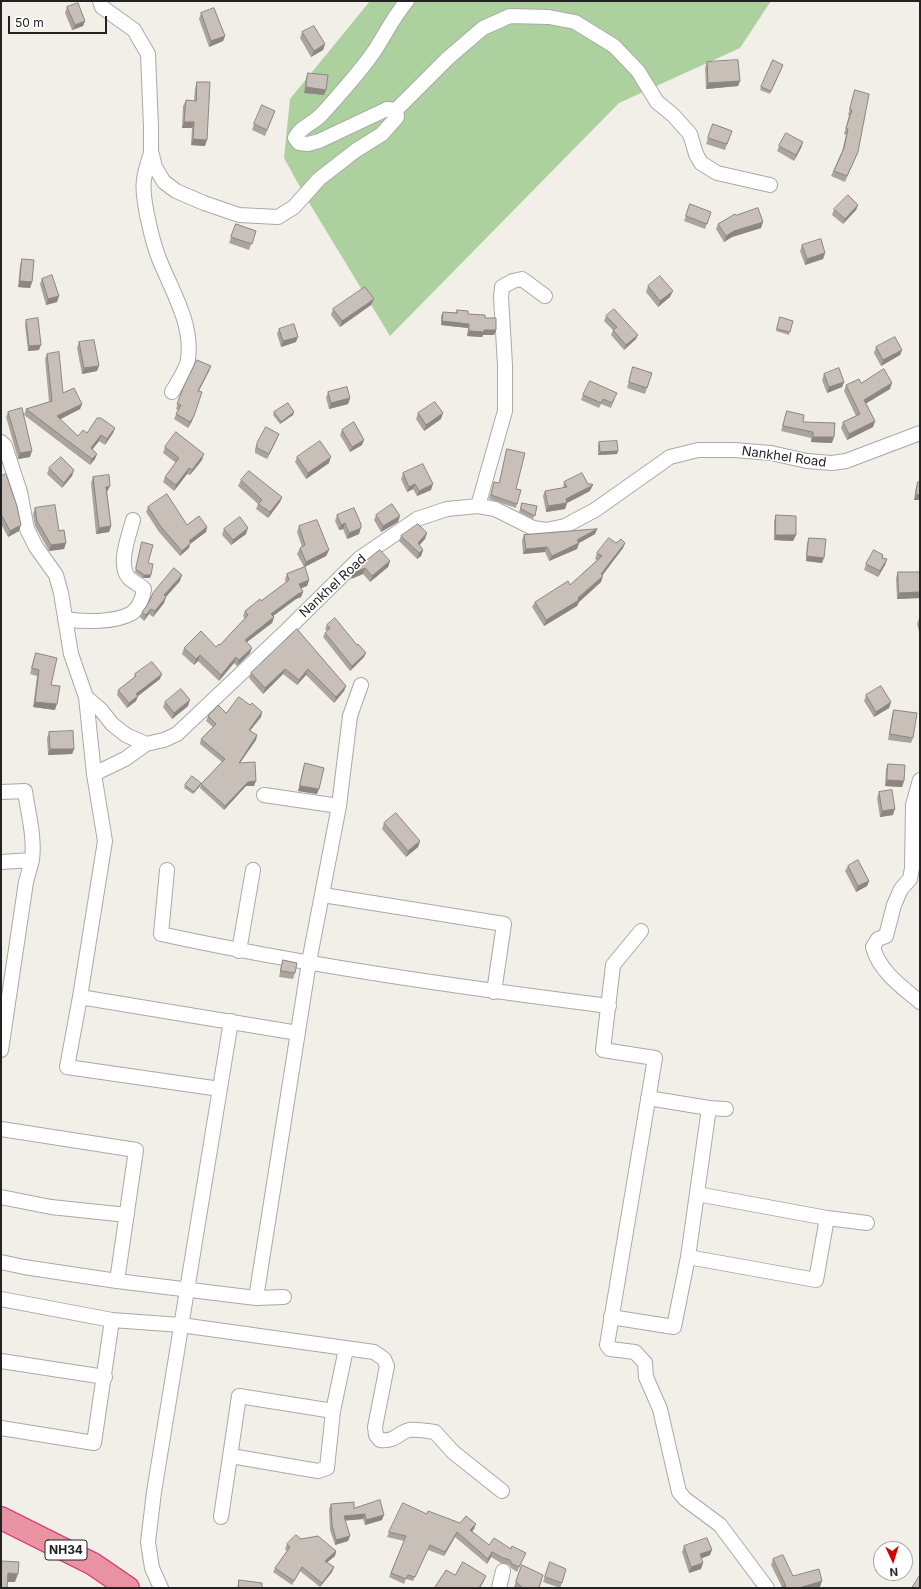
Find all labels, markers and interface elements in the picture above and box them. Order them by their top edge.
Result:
scale bar [10,8,109,34]
text: 50 m [15,15,44,30]
street label: Nankhel Road [741,443,827,471]
street label: Nankhel Road [296,551,370,621]
road number: NH34 [45,1540,87,1560]
north arrow [873,1541,913,1581]
text: N [889,1565,898,1579]

